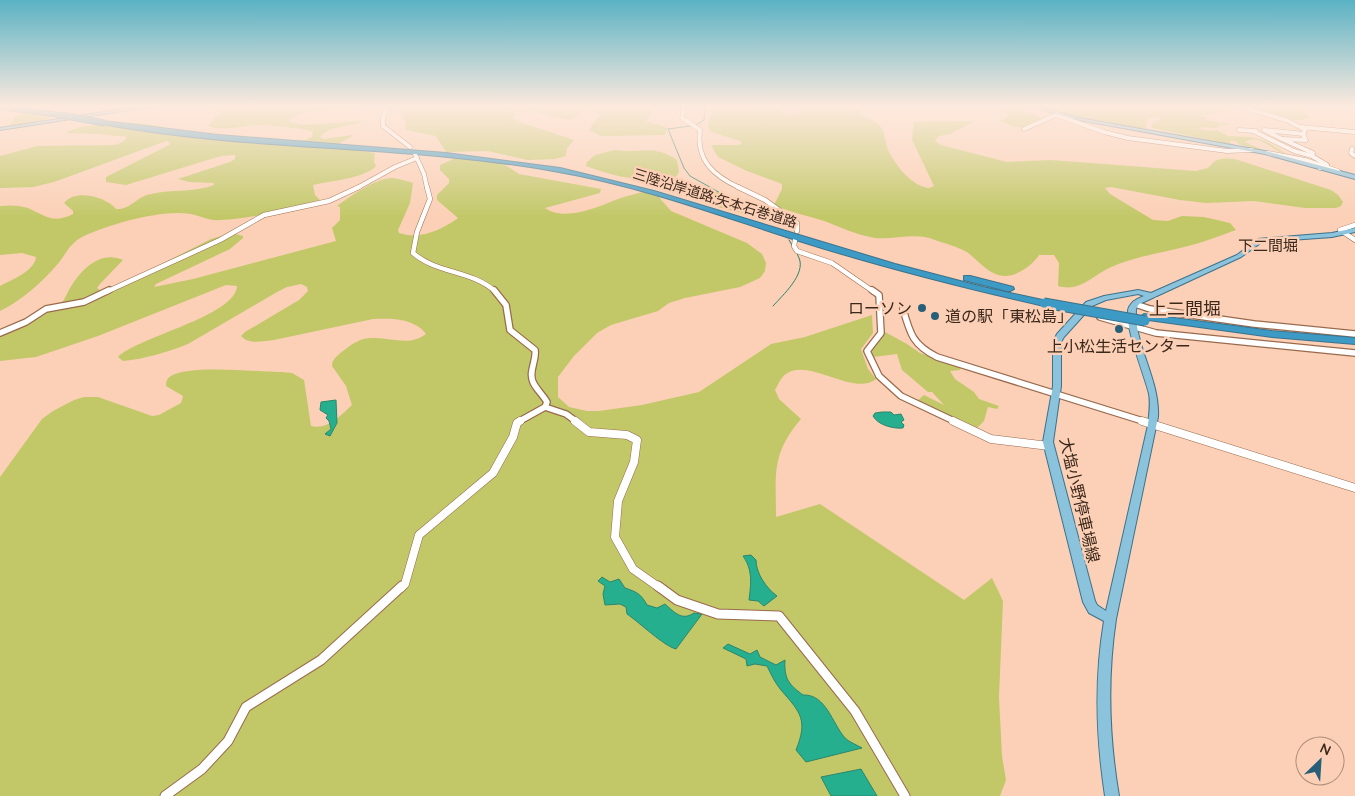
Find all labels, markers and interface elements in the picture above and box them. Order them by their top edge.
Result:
street label: 三陸沿岸道路;矢本石巻道路 [631,164,799,232]
district label: 下二間堀 [1238,236,1298,255]
district label: 上二間堀 [1149,297,1221,320]
place label: ローソン [848,298,912,318]
marker: ローソン [916,302,928,314]
place label: 道の駅「東松島」 [945,306,1073,326]
marker: 道の駅「東松島」 [929,310,941,322]
marker: 上小松生活センター [1113,323,1125,335]
place label: 上小松生活センター [1047,336,1191,356]
street label: 大塩小野停車場線 [1056,435,1104,565]
north arrow [1295,736,1345,786]
text: N [1317,739,1334,760]

